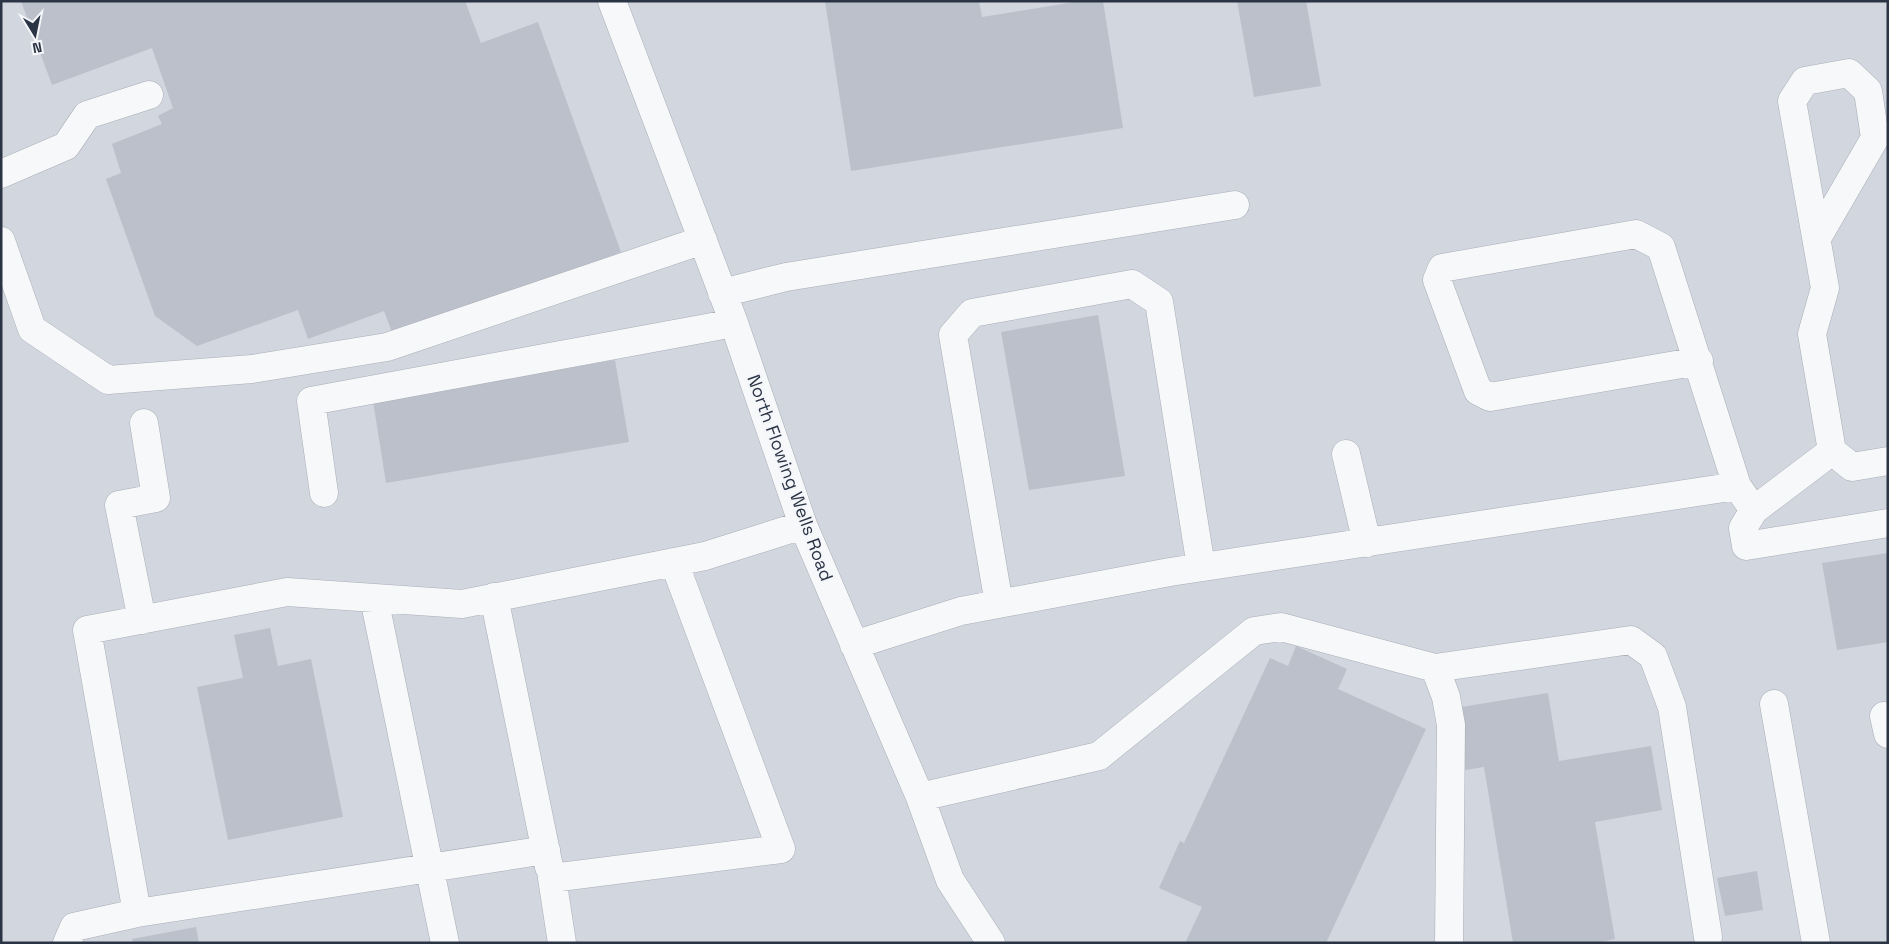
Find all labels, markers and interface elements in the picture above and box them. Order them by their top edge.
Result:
north arrow [10,10,60,60]
text: N [31,38,43,57]
street label: North Flowing Wells Road [742,371,839,584]

